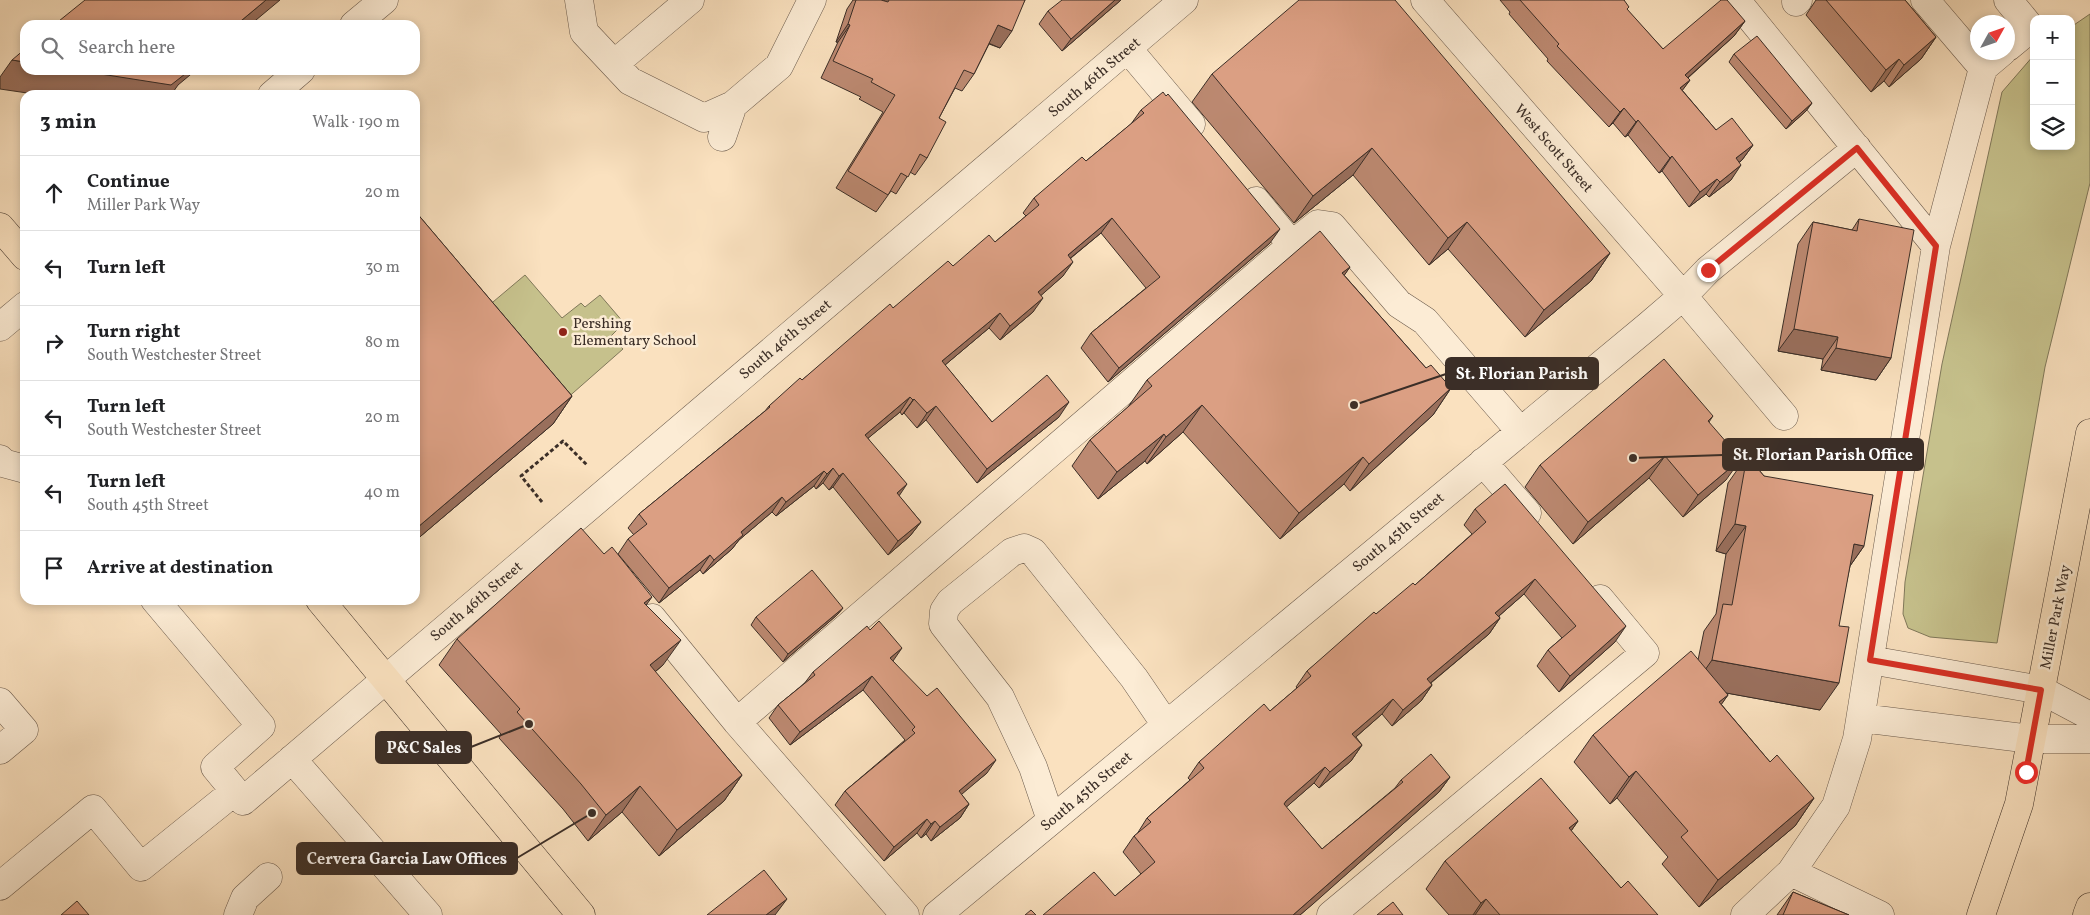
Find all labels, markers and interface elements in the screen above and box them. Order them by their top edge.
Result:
north arrow [1970,15,2015,60]
map controls [2030,15,2075,150]
button: + [2030,15,2075,60]
search box [20,20,420,75]
street label: South 46th Street [1044,33,1146,123]
icon: search [38,34,66,62]
text: Search here [78,35,175,61]
button: − [2030,60,2075,105]
street label: West Scott Street [1508,100,1597,198]
button: layers [2030,105,2075,150]
text: 3 min [40,108,96,137]
text: Walk · 190 m [312,112,400,134]
text: Continue [87,169,170,195]
icon: ahead [40,179,68,207]
text: 20 m [365,182,400,204]
text: Miller Park Way [87,195,200,217]
icon: left [40,254,68,282]
text: Turn left [87,255,166,281]
text: 30 m [365,257,400,279]
route end [1697,259,1720,282]
street label: South 46th Street [735,295,837,385]
place label: Pershing Elementary School [573,314,696,352]
text: Turn right [87,319,180,345]
marker: Pershing Elementary School [557,326,569,338]
icon: right [40,329,68,357]
text: 80 m [365,332,400,354]
text: South Westchester Street [87,345,262,367]
callout: St. Florian Parish [1446,358,1598,389]
text: St. Florian Parish [1456,364,1588,386]
text: Turn left [87,394,166,420]
icon: left [40,404,68,432]
text: 20 m [365,407,400,429]
text: South Westchester Street [87,420,262,442]
callout: St. Florian Parish Office [1723,439,1923,470]
text: St. Florian Parish Office [1733,445,1913,467]
text: Turn left [87,469,166,495]
icon: left [40,479,68,507]
text: 40 m [364,482,400,504]
street label: South 45th Street [1348,488,1449,578]
text: South 45th Street [87,495,209,517]
icon: arrive [40,554,68,582]
text: Arrive at destination [87,555,273,581]
street label: South 46th Street [426,557,528,647]
street label: Miller Park Way [2036,563,2077,671]
callout: P&C Sales [376,732,471,763]
text: P&C Sales [387,738,461,760]
street label: South 45th Street [1036,747,1137,837]
route start [2015,761,2038,784]
callout: Cervera Garcia Law Offices [297,843,517,874]
text: Cervera Garcia Law Offices [307,849,507,871]

